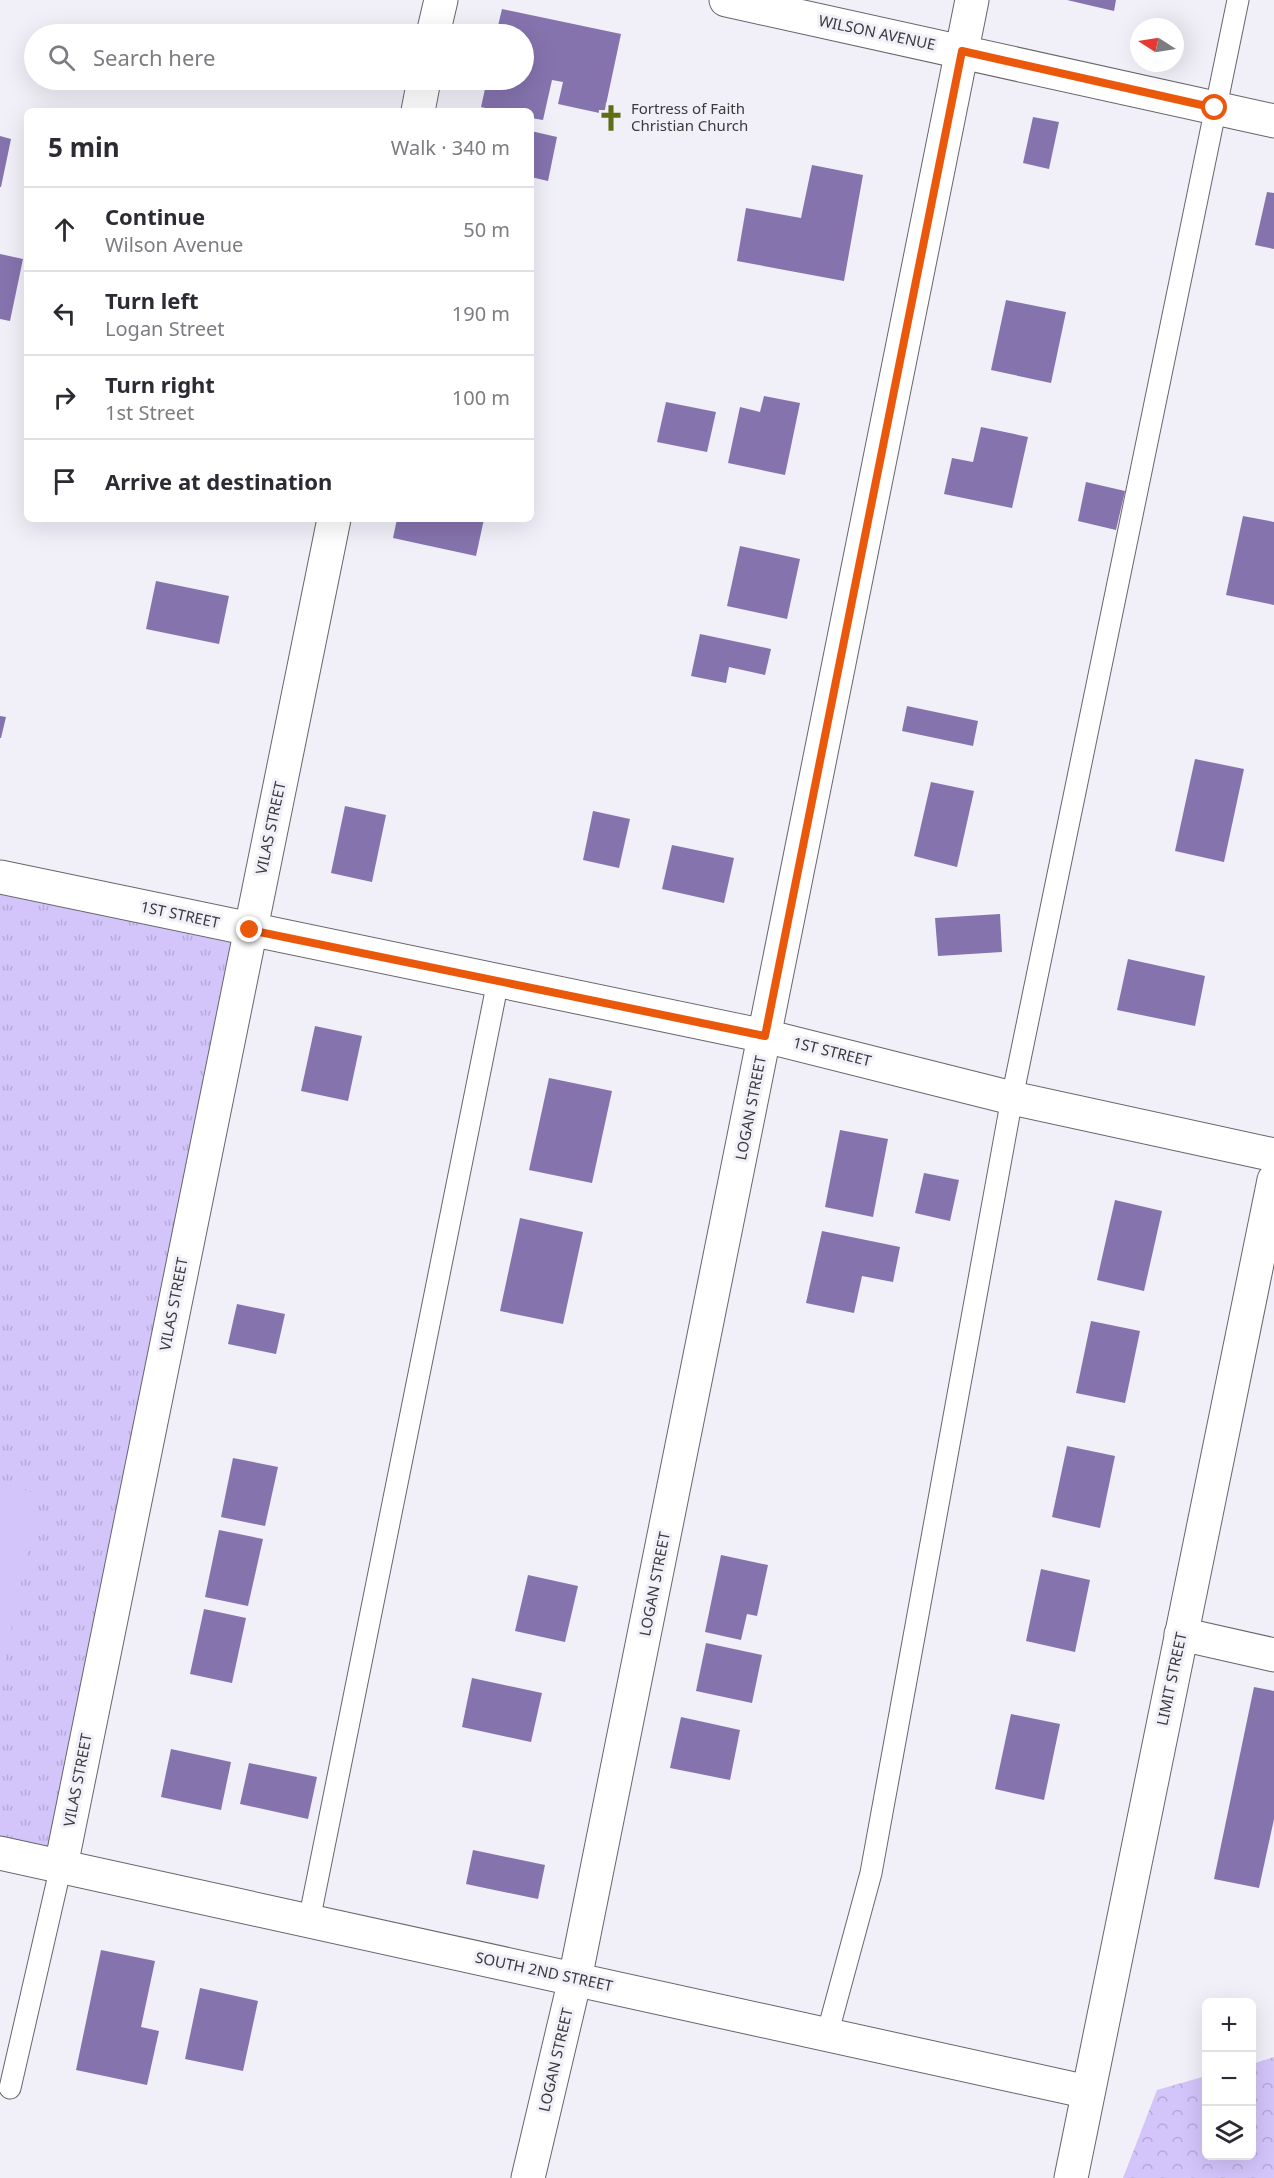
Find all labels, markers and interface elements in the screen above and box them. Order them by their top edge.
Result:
street label: WILSON AVENUE [817,10,938,54]
north arrow [1130,18,1184,72]
search box [24,24,534,90]
icon: search [45,41,78,74]
text: Search here [93,42,215,72]
route start [1201,94,1227,120]
place label: Fortress of Faith Christian Church [631,98,748,135]
church icon: Fortress of Faith Christian Church [596,103,626,133]
text: 5 min [48,129,120,165]
text: Walk · 340 m [391,134,510,161]
text: Continue [105,201,205,231]
icon: ahead [48,213,81,246]
text: 50 m [463,216,510,243]
text: Wilson Avenue [105,231,243,258]
text: Turn left [105,285,199,315]
icon: left [48,297,81,330]
text: 190 m [452,300,510,327]
text: Logan Street [105,315,225,342]
text: Turn right [105,369,215,399]
icon: right [48,381,81,414]
text: 100 m [452,384,510,411]
text: 1st Street [105,399,194,426]
icon: arrive [48,465,81,498]
text: Arrive at destination [105,466,332,496]
street label: VILAS STREET [250,779,290,876]
street label: 1ST STREET [139,896,222,932]
route end [236,916,262,942]
street label: 1ST STREET [791,1032,874,1071]
street label: LOGAN STREET [730,1053,770,1162]
street label: VILAS STREET [154,1255,192,1352]
street label: LOGAN STREET [634,1529,674,1638]
street label: LIMIT STREET [1151,1630,1191,1727]
street label: VILAS STREET [58,1731,96,1828]
street label: SOUTH 2ND STREET [474,1947,615,1995]
map controls [1202,1998,1256,2160]
button: + [1202,1998,1256,2052]
street label: LOGAN STREET [533,2005,577,2114]
button: − [1202,2052,1256,2106]
button: layers [1202,2106,1256,2160]

